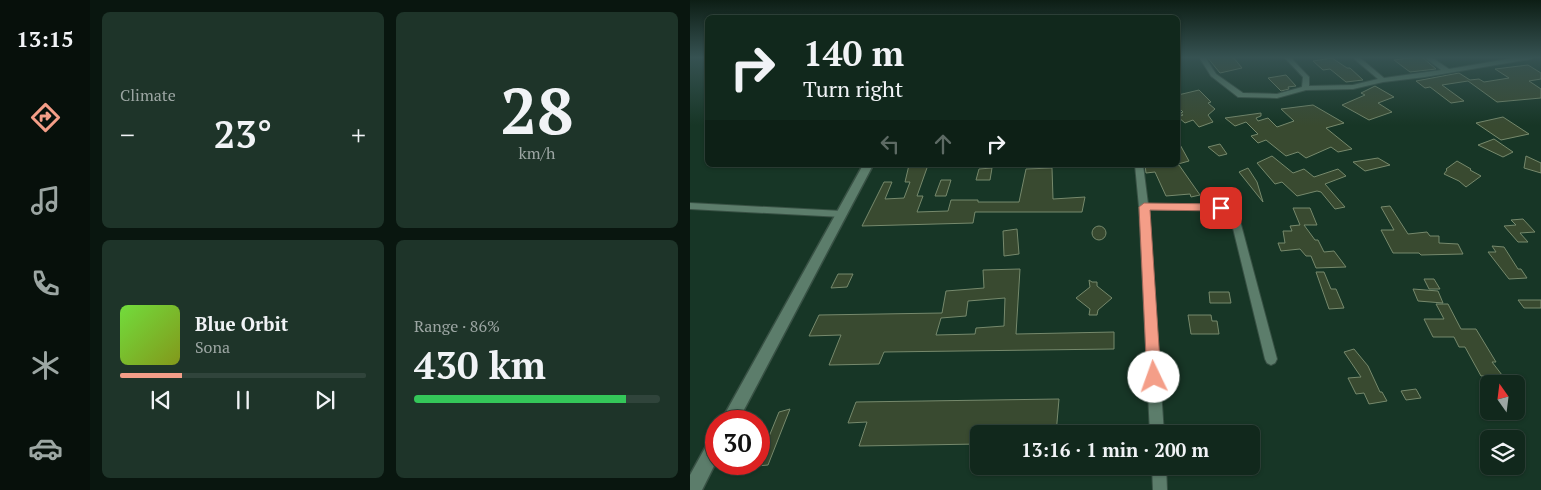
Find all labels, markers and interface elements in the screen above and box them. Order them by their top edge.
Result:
text: 13:15 [16,24,74,53]
text: 140 m [803,30,904,76]
icon: right [720,35,785,100]
text: 28 [500,66,574,153]
text: Turn right [803,74,903,103]
text: Climate [120,84,176,106]
icon: directions [28,100,63,135]
text: 23° [214,109,272,159]
text: − [120,116,135,153]
text: + [351,116,366,153]
icon: left [876,130,904,158]
icon: ahead [929,130,957,158]
icon: right [982,130,1010,158]
text: km/h [519,142,555,164]
icon: music [28,183,63,218]
pin [1200,187,1242,229]
icon: arrive [1207,194,1235,222]
icon: phone [28,266,63,301]
text: Blue Orbit [195,311,288,336]
text: Range · 86% [414,315,500,337]
text: Sona [195,336,230,358]
text: 430 km [414,340,546,390]
icon: climate [28,348,63,383]
position arrow [1127,350,1179,402]
north arrow [1480,375,1525,420]
map controls [1480,375,1525,475]
icon: previous [147,386,175,414]
icon: pause [229,386,257,414]
icon: next [311,386,339,414]
speed limit sign: 30 [705,410,770,475]
button: layers [1480,430,1525,475]
icon: car [28,431,63,466]
text: 13:16 · 1 min · 200 m [1021,437,1209,462]

